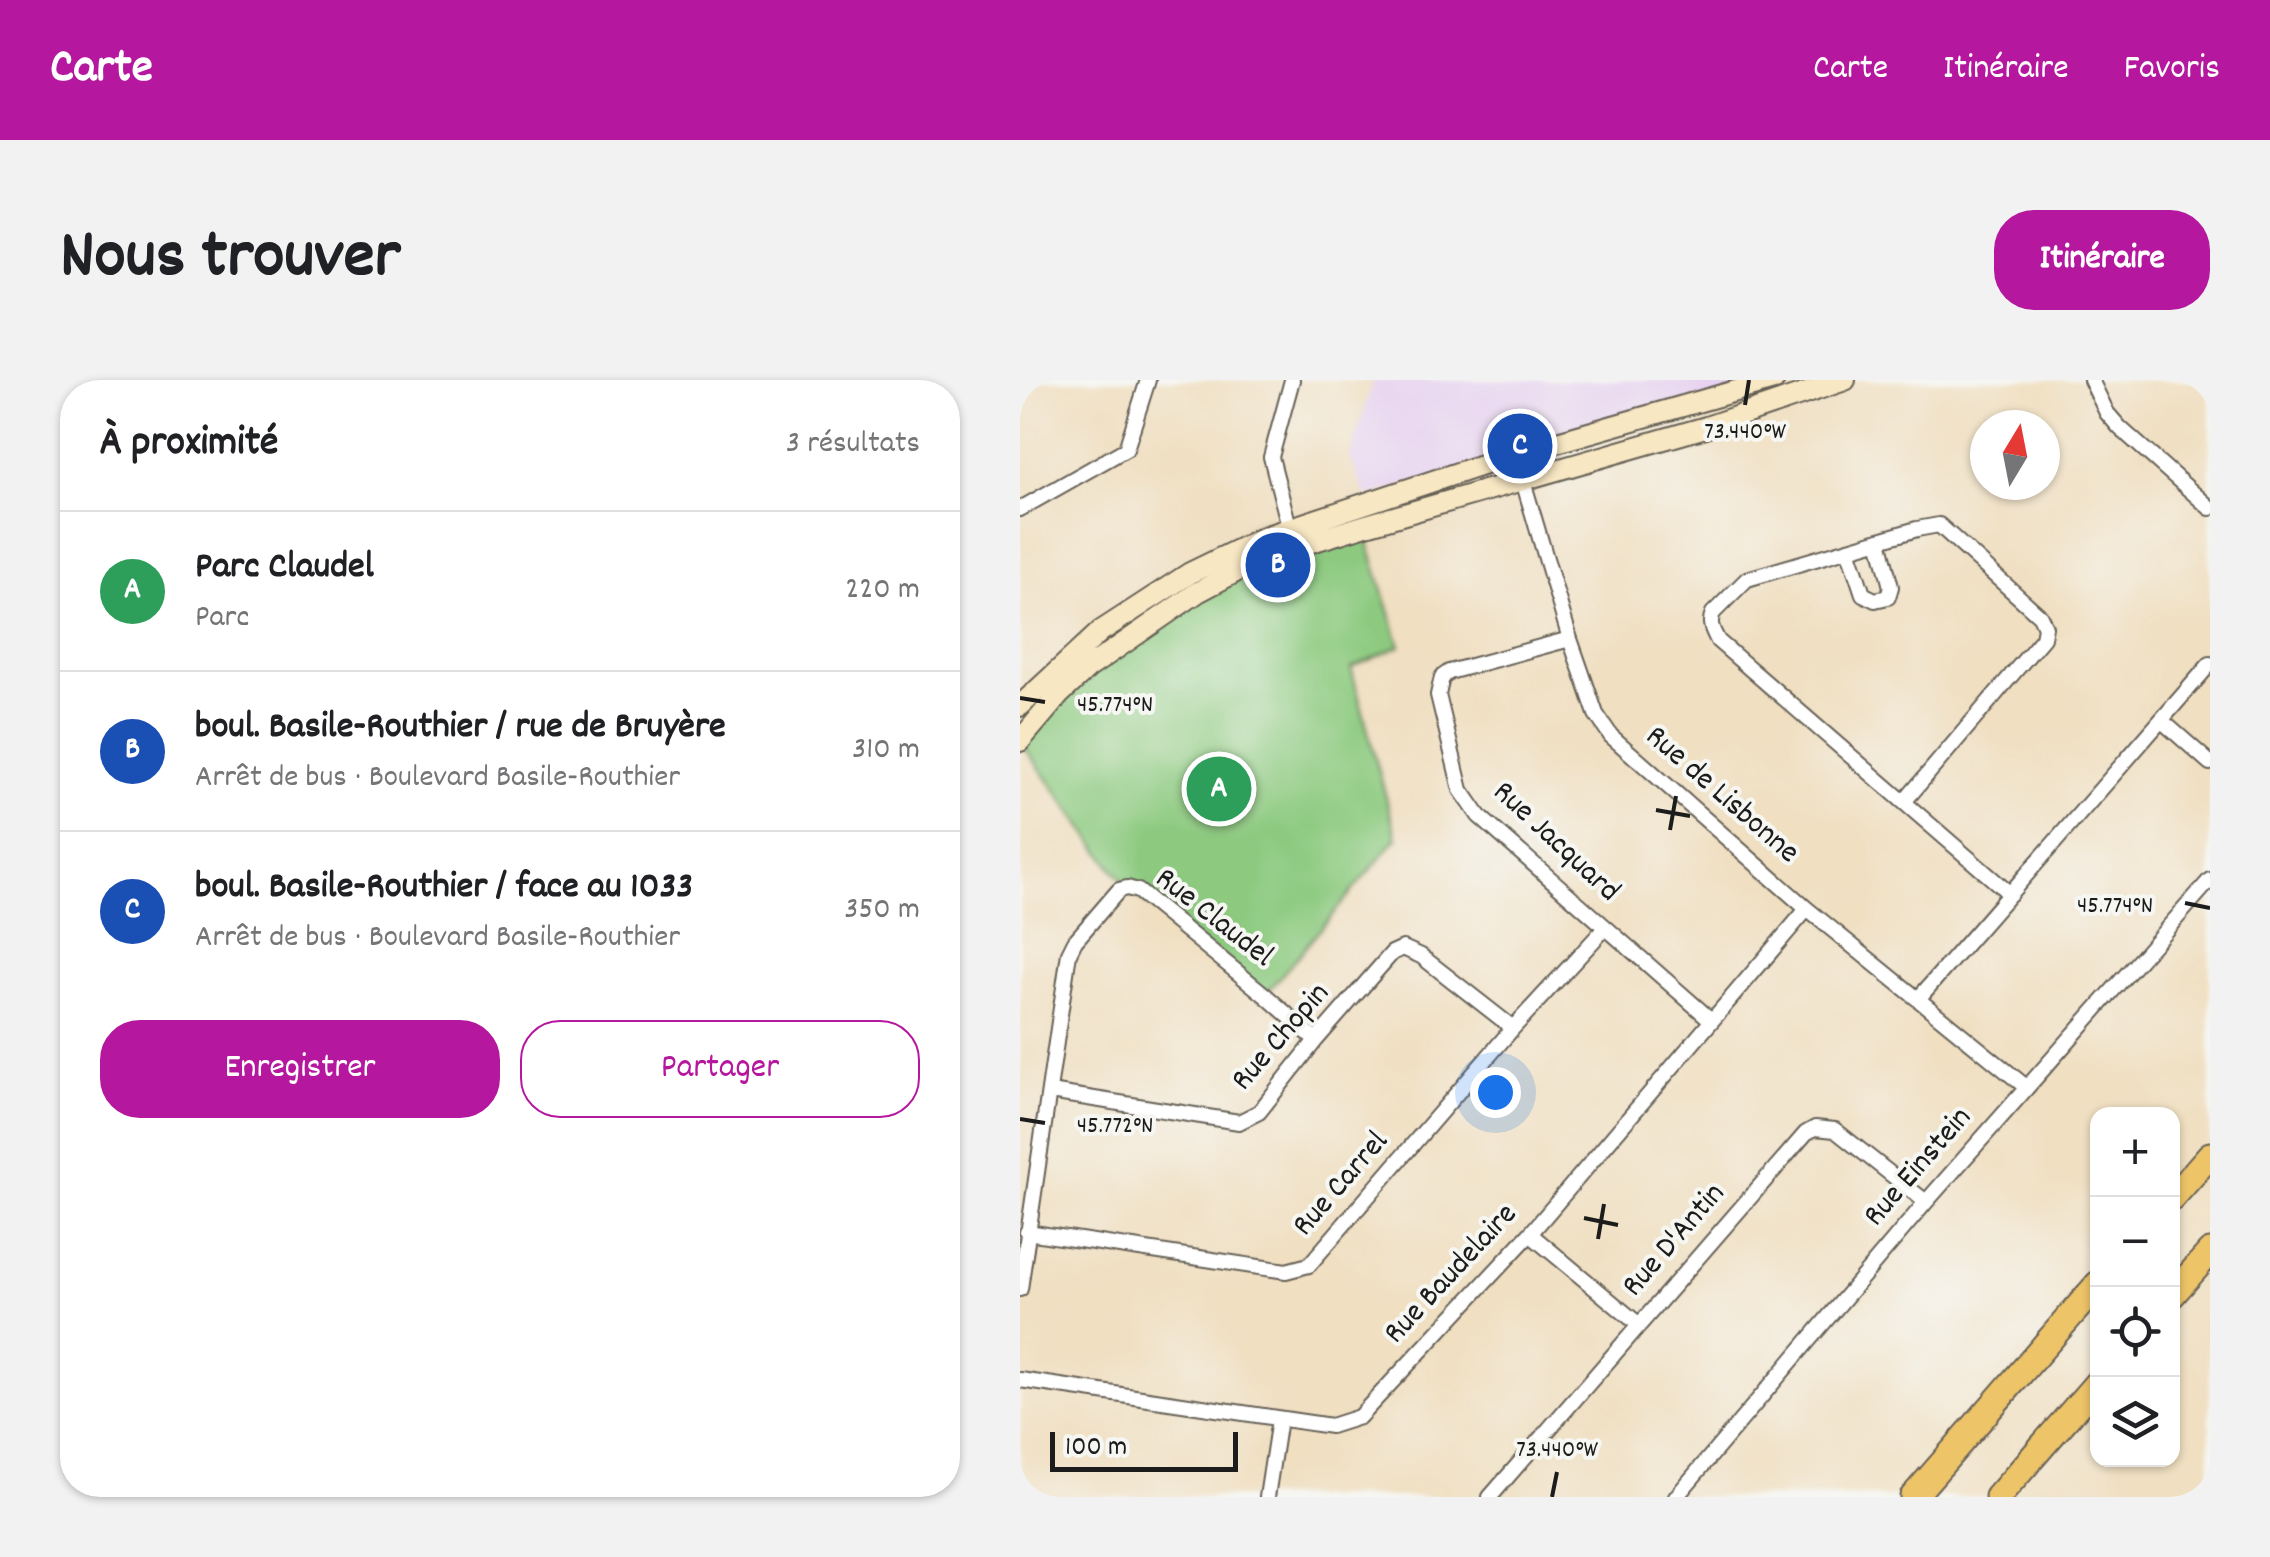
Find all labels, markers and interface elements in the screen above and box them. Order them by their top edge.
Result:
text: Carte [50,36,153,105]
text: Carte [1813,45,1888,95]
text: Itinéraire [1943,45,2069,95]
text: Favoris [2124,45,2220,95]
text: Nous trouver [60,210,400,310]
button: Itinéraire [1994,210,2210,310]
pin: C [1488,408,1552,484]
north arrow [1970,410,2060,500]
text: À proximité [100,415,278,475]
text: 73.440°W [1704,415,1786,451]
text: 3 résultats [786,422,920,468]
pin: B [1246,528,1310,602]
text: Parc Claudel [195,541,374,596]
text: A [124,568,141,614]
text: 220 m [845,568,920,614]
text: Parc [195,596,249,642]
text: 45.774°N [1077,688,1153,724]
text: boul. Basile-Routhier / rue de Bruyère [195,701,726,756]
street label: Rue de Lisbonne [1634,716,1808,876]
text: B [125,728,140,774]
text: 310 m [852,728,920,774]
pin: A [1186,752,1252,826]
text: Arrêt de bus · Boulevard Basile-Routhier [195,756,680,802]
street label: Rue Jacquard [1481,772,1629,914]
street label: Rue Claudel [1144,858,1283,980]
text: boul. Basile-Routhier / face au 1033 [195,861,693,916]
text: C [125,888,140,934]
text: 350 m [844,888,920,934]
text: 45.774°N [2077,889,2153,925]
text: Arrêt de bus · Boulevard Basile-Routhier [195,916,680,962]
street label: Rue Chopin [1222,974,1342,1102]
button: Enregistrer [100,1020,500,1118]
button: Partager [520,1020,920,1118]
your location [1470,1067,1521,1118]
street label: Rue Einstein [1854,1098,1984,1238]
map controls [2090,1107,2180,1467]
button: + [2090,1107,2180,1197]
text: 45.772°N [1077,1109,1153,1145]
street label: Rue Carrel [1283,1122,1401,1248]
street label: Rue D'Antin [1612,1174,1738,1308]
street label: Rue Baudelaire [1374,1194,1530,1356]
button: − [2090,1197,2180,1287]
button: locate [2090,1287,2180,1377]
button: layers [2090,1377,2180,1467]
scale bar [1050,1427,1238,1472]
text: 100 m [1065,1429,1127,1469]
text: 73.440°W [1516,1433,1598,1469]

